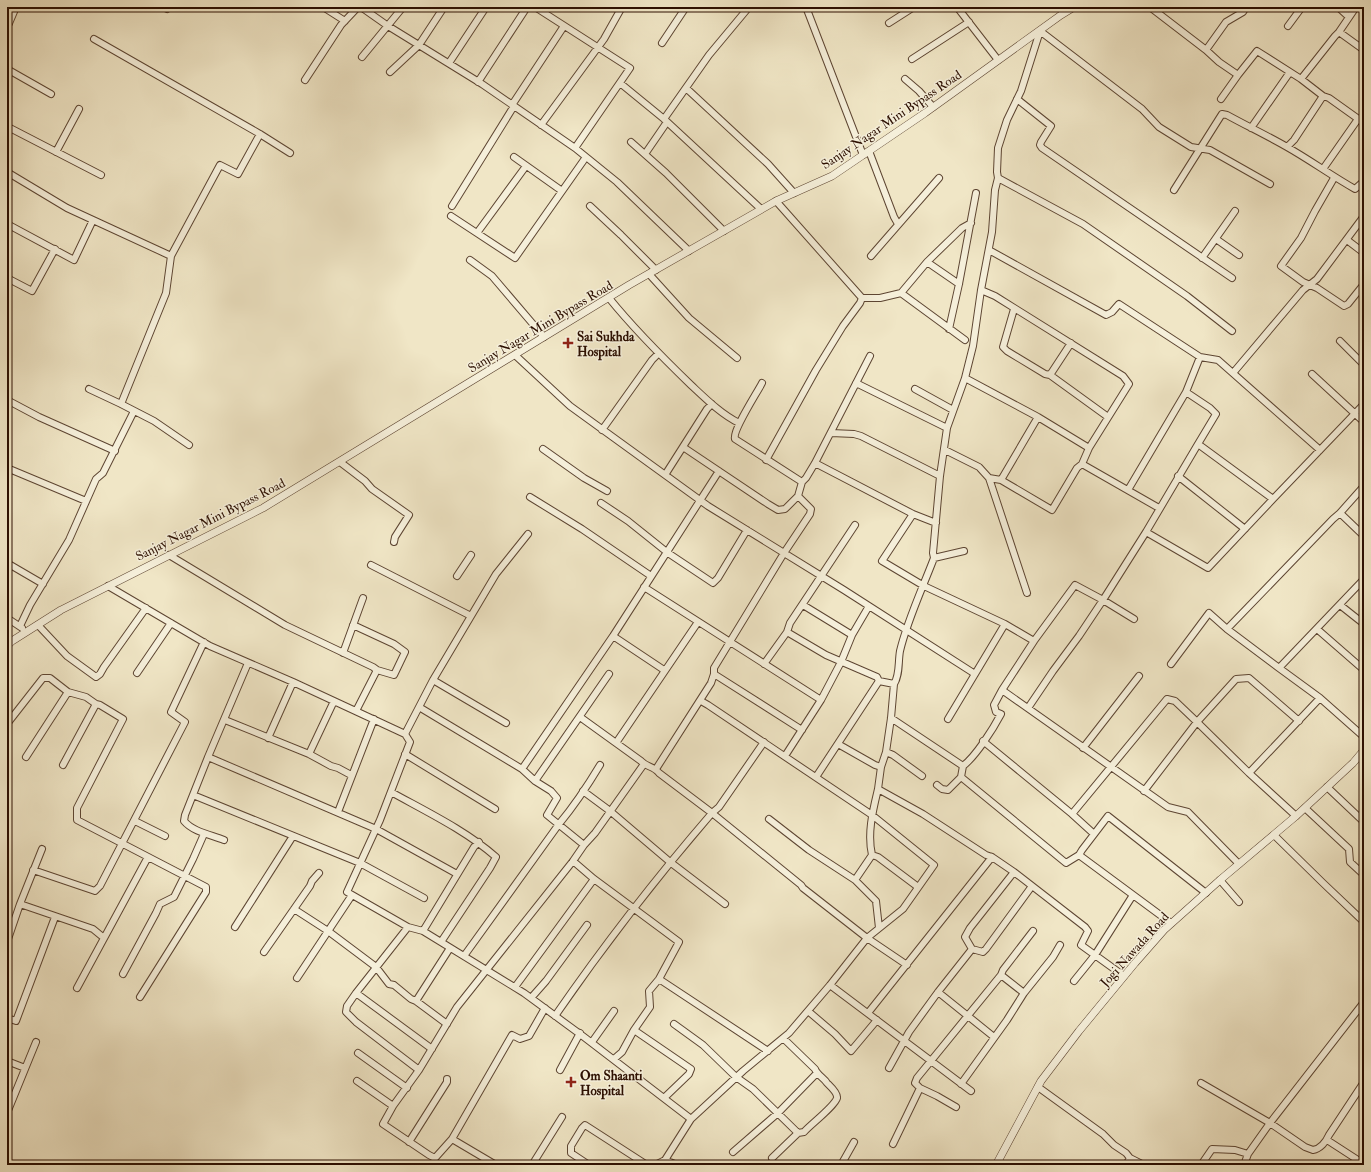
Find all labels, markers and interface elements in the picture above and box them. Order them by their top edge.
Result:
street label: Sanjay Nagar Mini Bypass Road [818,67,966,174]
street label: Sanjay Nagar Mini Bypass Road [465,277,617,377]
place label: Sai Sukhda Hospital [577,329,635,361]
marker: Sai Sukhda Hospital [562,337,574,349]
street label: Sanjay Nagar Mini Bypass Road [133,475,289,566]
street label: Jogi Nawada Road [1096,908,1173,991]
place label: Om Shaanti Hospital [580,1068,643,1100]
marker: Om Shaanti Hospital [565,1076,577,1088]

